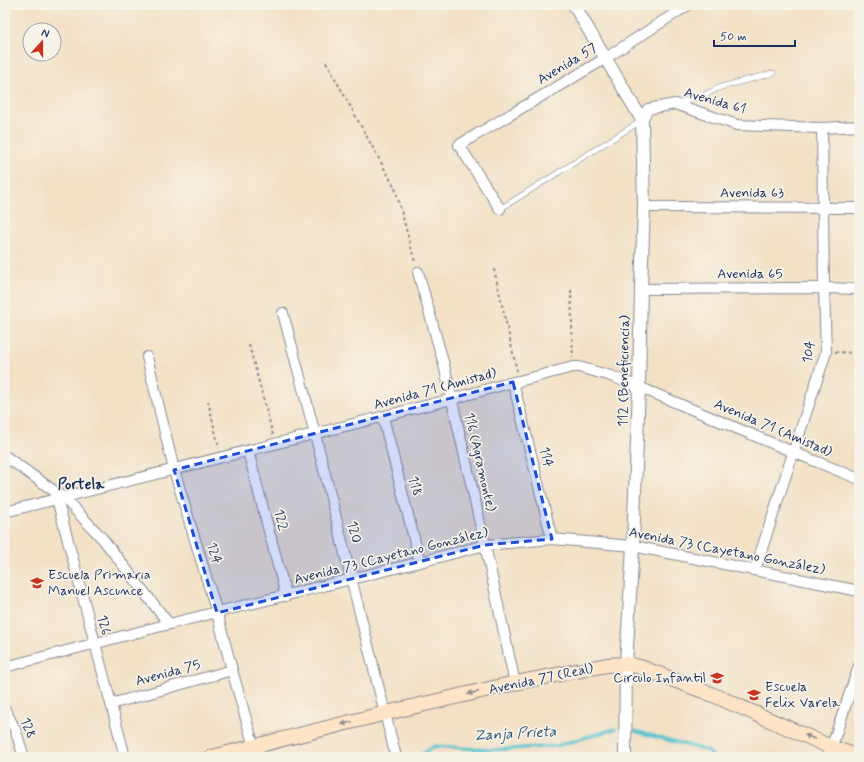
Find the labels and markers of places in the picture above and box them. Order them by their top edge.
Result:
place label: Escuela Primaria Manuel Ascunce [48,566,151,600]
school or university icon: Escuela Primaria Manuel Ascunce [29,575,45,591]
place label: Circulo Infantil [613,669,706,687]
school or university icon: Circulo Infantil [709,670,725,686]
place label: Escuela Felix Varela [765,678,841,712]
school or university icon: Escuela Felix Varela [746,687,762,703]

